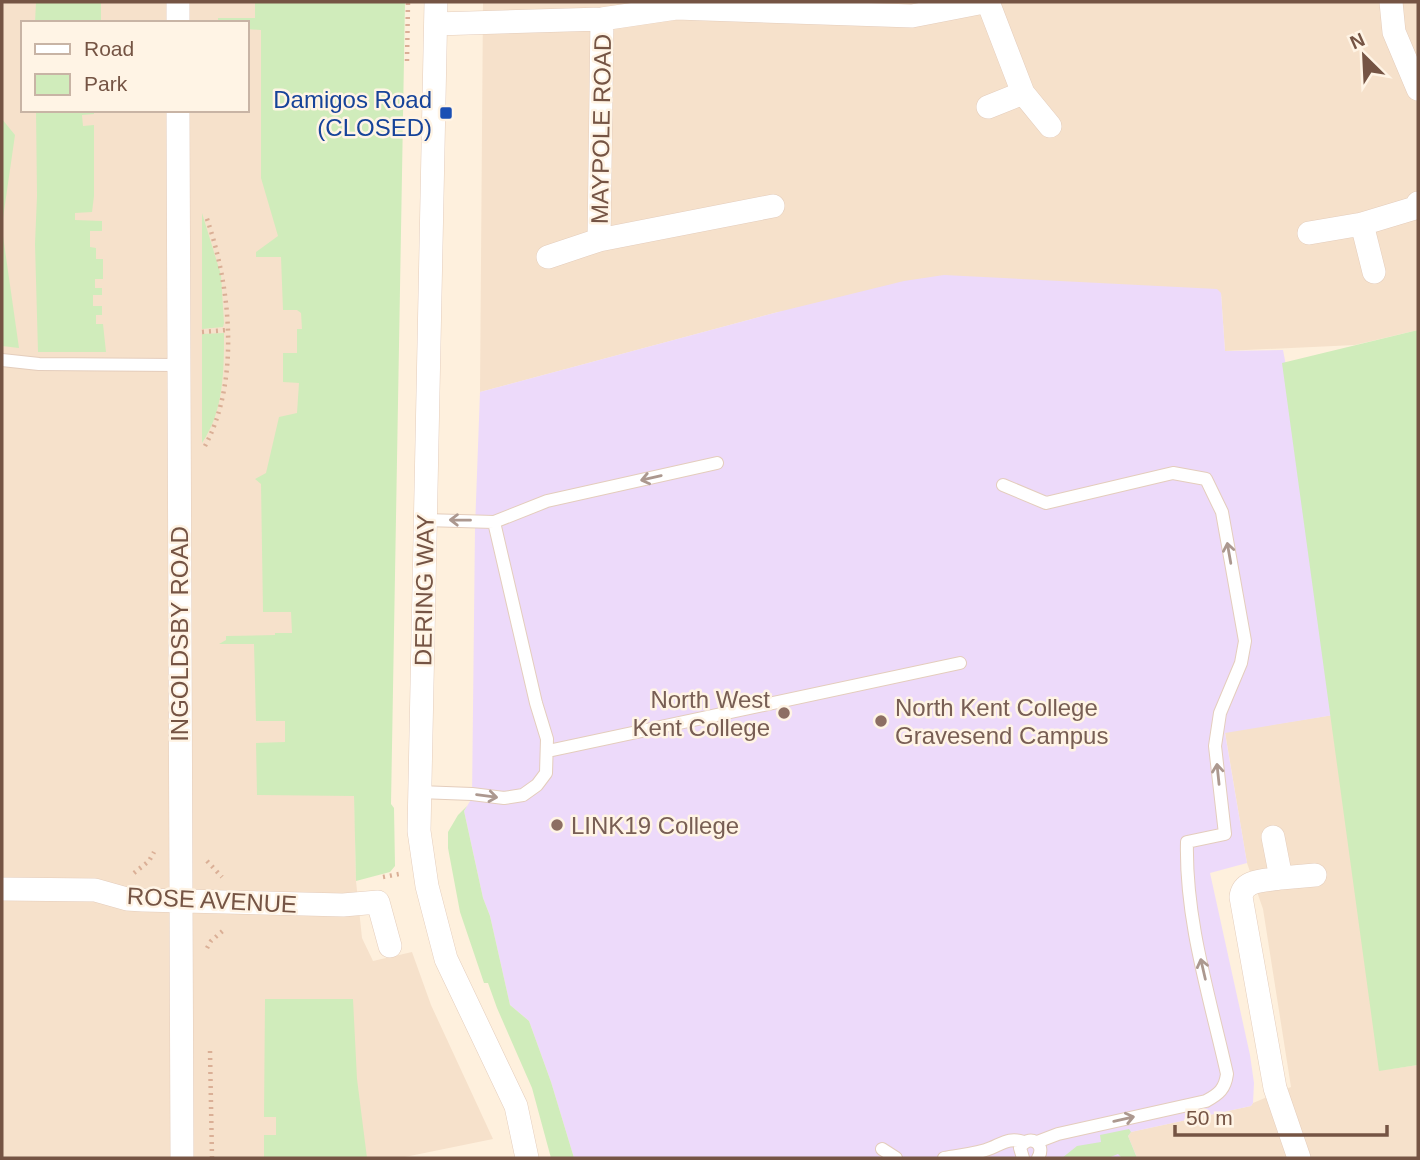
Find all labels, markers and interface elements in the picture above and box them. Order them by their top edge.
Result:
legend [21,21,248,112]
north arrow [1329,21,1399,91]
text: N [1347,29,1368,53]
street label: MAYPOLE ROAD [586,34,616,224]
text: Road [84,37,134,60]
text: Park [84,72,128,95]
place label: Damigos Road (CLOSED) [273,86,432,141]
marker: Damigos Road (CLOSED) [438,105,454,121]
one-way arrow [640,472,663,485]
street label: DERING WAY [409,514,439,666]
one-way arrow [448,514,471,527]
street label: INGOLDSBY ROAD [166,526,193,742]
one-way arrow [1222,542,1235,565]
place label: North West Kent College [633,686,770,741]
place label: North Kent College Gravesend Campus [895,694,1108,749]
marker: North West Kent College [776,705,792,721]
marker: North Kent College Gravesend Campus [873,713,889,729]
one-way arrow [1211,763,1224,786]
one-way arrow [475,790,498,803]
place label: LINK19 College [571,812,739,839]
marker: LINK19 College [549,817,565,833]
street label: ROSE AVENUE [126,882,298,918]
one-way arrow [1196,958,1209,981]
scale bar [1175,1094,1387,1138]
text: 50 m [1186,1106,1233,1129]
one-way arrow [1112,1111,1135,1125]

